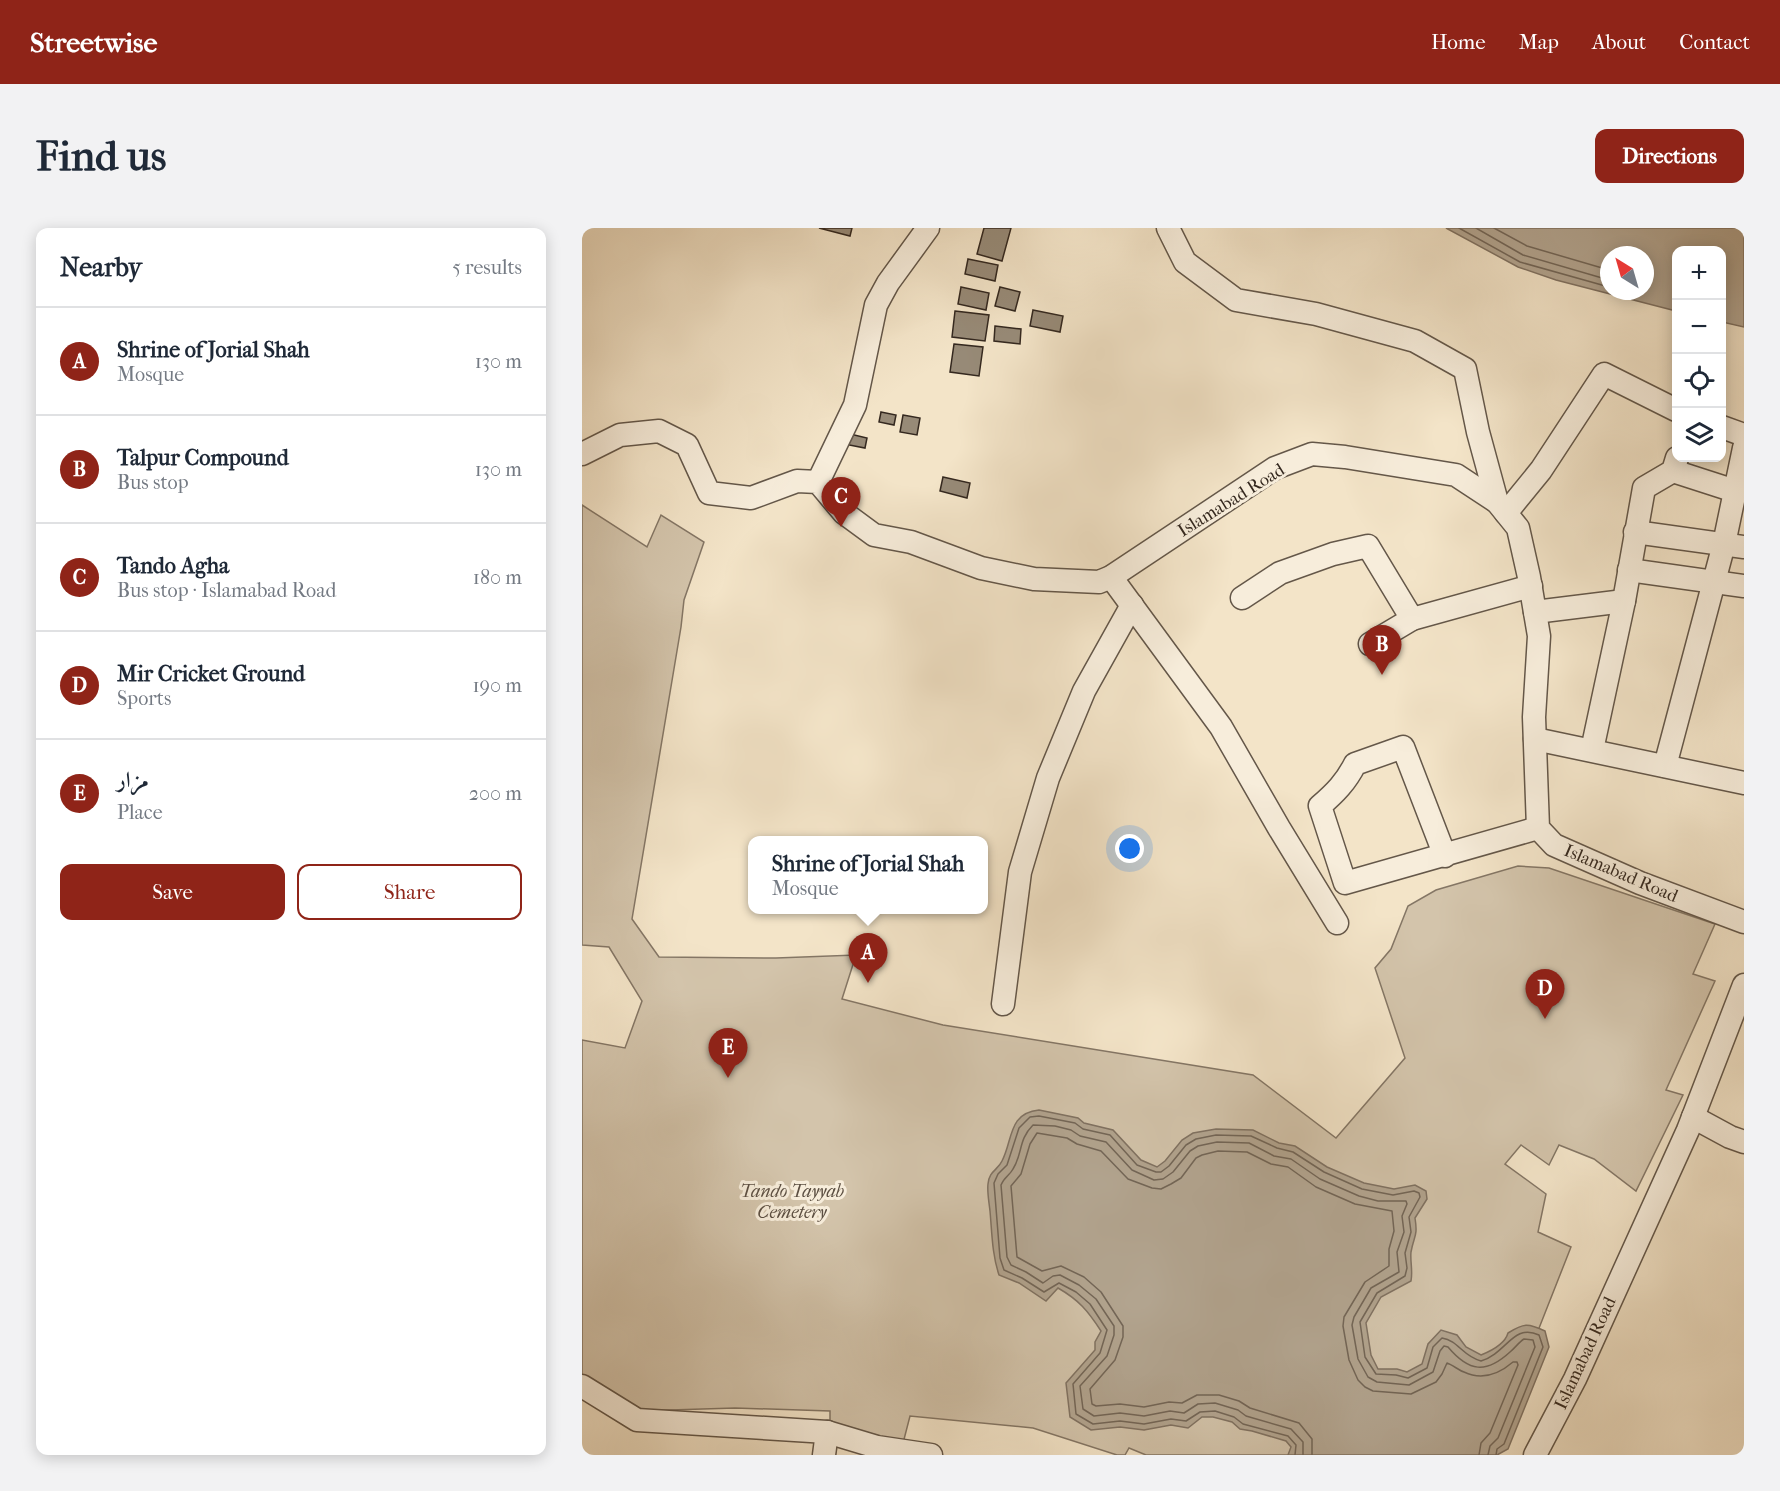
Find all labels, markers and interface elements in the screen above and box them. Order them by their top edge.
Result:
text: Streetwise [30,26,157,59]
text: Home [1431,30,1486,54]
text: Map [1519,30,1559,54]
text: About [1592,30,1646,54]
text: Contact [1679,30,1750,54]
button: Directions [1595,129,1744,183]
text: Find us [36,132,166,181]
north arrow [1600,246,1654,300]
map controls [1672,246,1726,462]
button: + [1672,246,1726,300]
text: Nearby [60,252,142,283]
text: 5 results [452,256,522,279]
button: − [1672,300,1726,354]
text: Shrine of Jorial Shah [117,337,310,363]
text: A [73,350,86,373]
text: 130 m [475,350,522,373]
button: locate [1672,354,1726,408]
text: Mosque [117,363,184,386]
button: layers [1672,408,1726,462]
text: Talpur Compound [117,445,289,471]
text: B [73,458,86,481]
text: 130 m [475,458,522,481]
street label: Islamabad Road [1174,459,1289,542]
text: Bus stop [117,471,189,494]
pin: C [822,478,860,527]
text: Tando Agha [117,553,229,579]
text: C [73,566,86,589]
text: 180 m [473,566,522,589]
text: Bus stop · Islamabad Road [117,579,336,602]
pin: B [1362,626,1402,675]
text: Mir Cricket Ground [117,661,305,687]
text: D [72,674,87,697]
text: 190 m [472,674,522,697]
text: Sports [117,687,171,710]
text: مزار [117,767,149,793]
text: E [73,782,86,805]
text: 200 m [469,782,522,805]
text: Place [117,801,163,824]
your location [1115,834,1144,863]
popup [748,836,988,914]
street label: Islamabad Road [1561,840,1681,907]
text: Shrine of Jorial Shah [772,851,964,877]
button: Save [60,864,285,920]
button: Share [297,864,522,920]
text: Mosque [772,877,839,900]
pin: A [848,934,888,983]
pin: D [1526,970,1564,1019]
pin: E [708,1028,748,1078]
park label: Tando Tayyab Cemetery [740,1181,844,1223]
street label: Islamabad Road [1550,1293,1621,1413]

